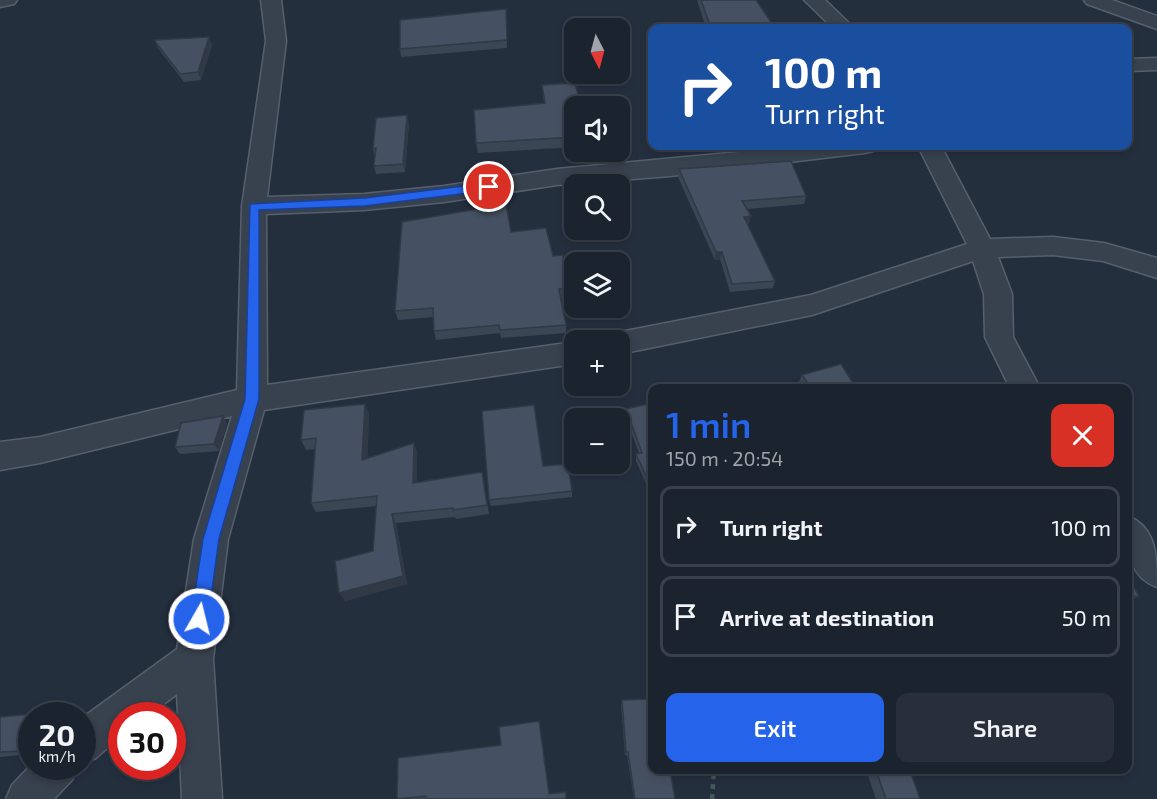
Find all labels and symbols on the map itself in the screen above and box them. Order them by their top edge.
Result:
north arrow [564,18,630,84]
pin [463,161,514,212]
position arrow [167,587,231,651]
speed limit sign: 30 [108,702,186,780]

